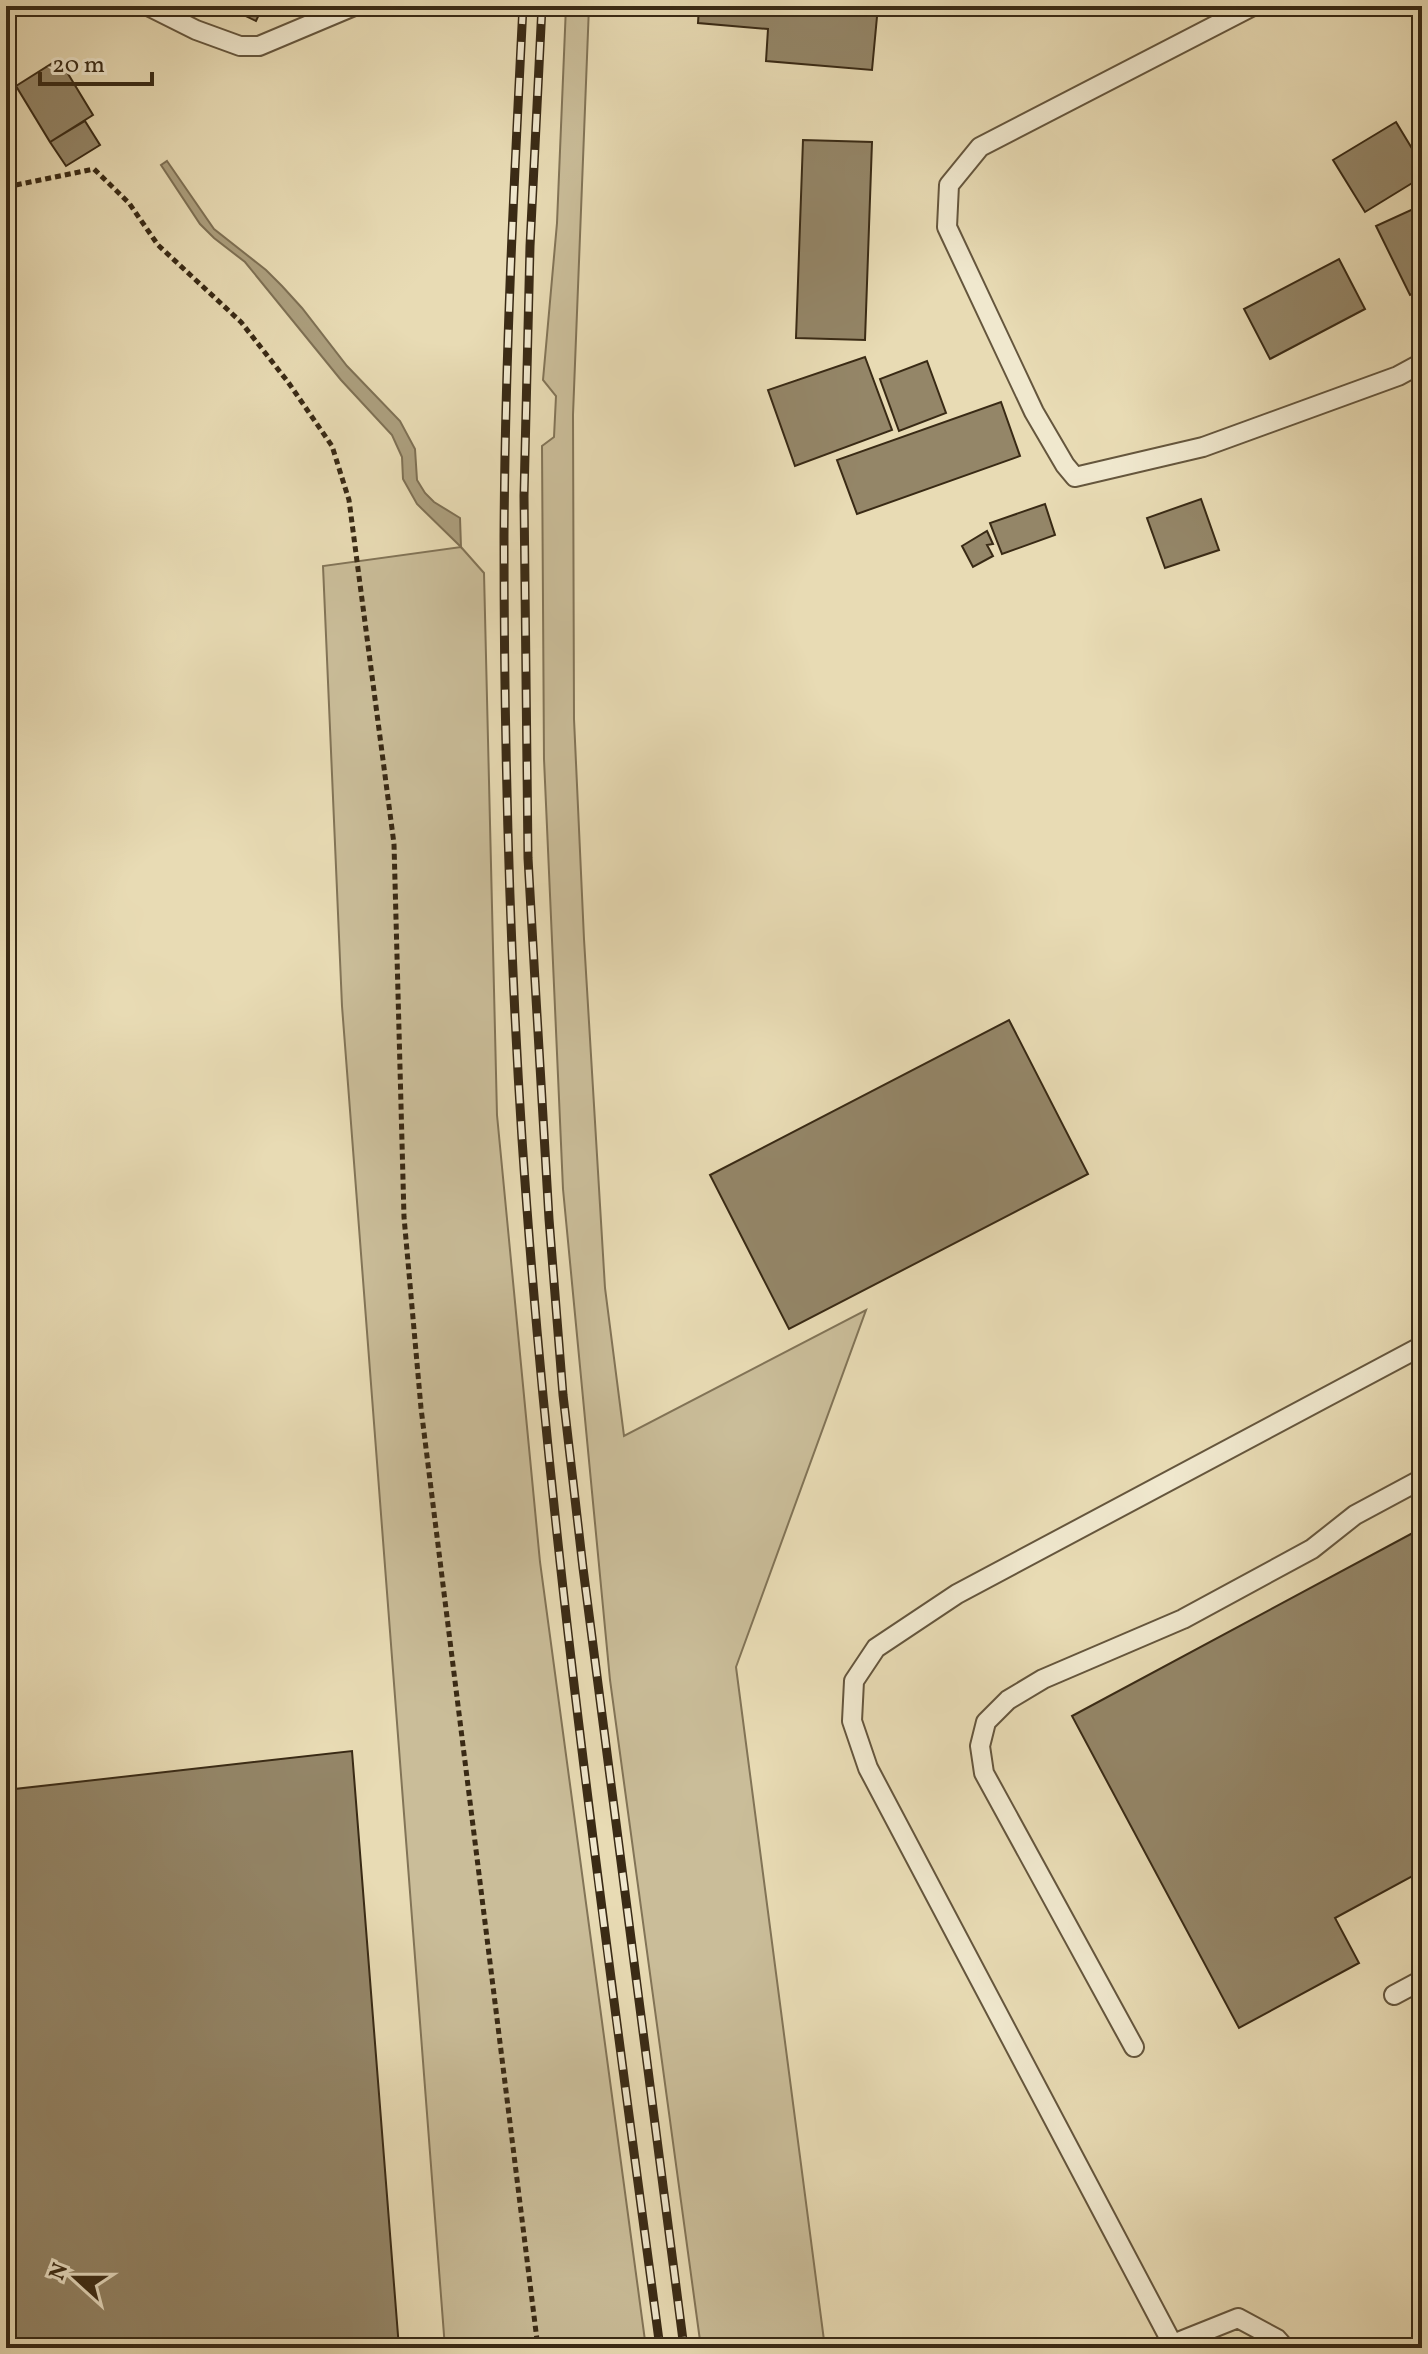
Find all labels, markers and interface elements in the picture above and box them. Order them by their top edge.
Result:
scale bar [40,36,152,86]
text: 20 m [52,49,105,83]
north arrow [36,2238,116,2318]
text: N [42,2259,77,2285]

